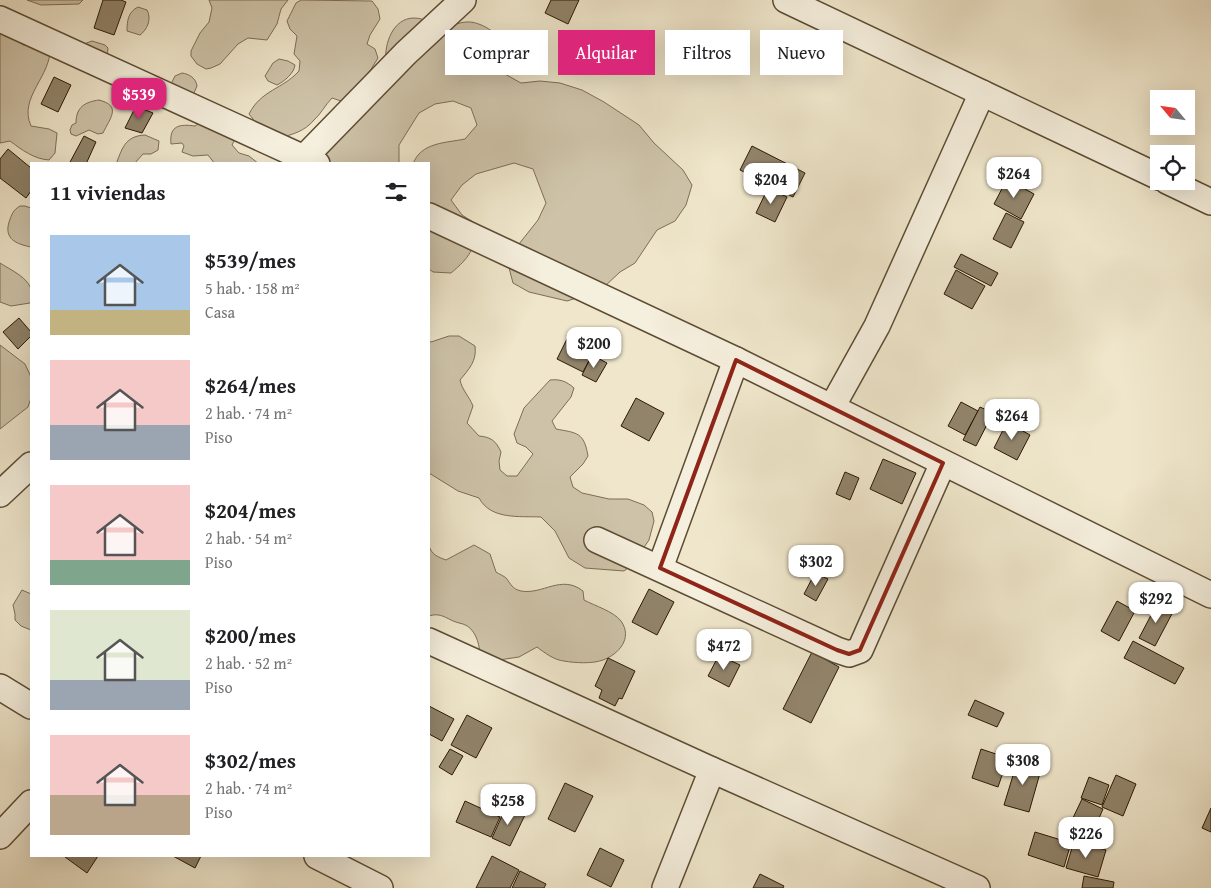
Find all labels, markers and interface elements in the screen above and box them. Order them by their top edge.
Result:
chip: Comprar [445,30,548,75]
chip: Alquilar [558,30,655,75]
chip: Filtros [665,30,750,75]
chip: Nuevo [760,30,843,75]
pin: $539 [109,78,169,120]
text: $539 [122,82,156,106]
north arrow [1150,90,1195,135]
map controls [1150,90,1195,190]
button: locate [1150,145,1195,190]
pin: $264 [984,156,1044,199]
text: $264 [997,161,1031,185]
pin: $204 [741,162,801,205]
text: $204 [754,167,788,191]
text: 11 viviendas [50,177,166,208]
icon: filters [382,178,410,206]
text: $539/mes [205,245,296,276]
icon: home [90,255,150,315]
text: 5 hab. · 158 m² [205,276,300,300]
text: Casa [205,300,235,324]
pin: $200 [564,326,624,369]
text: $200 [577,331,611,355]
text: $264/mes [205,370,296,401]
icon: home [90,380,150,440]
pin: $264 [982,398,1042,441]
text: 2 hab. · 74 m² [205,401,292,425]
text: $264 [995,403,1029,427]
text: Piso [205,425,233,449]
text: $204/mes [205,495,296,526]
icon: home [90,505,150,565]
text: 2 hab. · 54 m² [205,526,292,550]
pin: $302 [786,544,846,587]
text: $302 [799,549,833,573]
text: Piso [205,550,233,574]
pin: $292 [1126,582,1186,624]
text: $292 [1139,586,1173,610]
text: $200/mes [205,620,296,651]
pin: $472 [694,628,754,671]
icon: home [90,630,150,690]
text: $472 [707,633,741,657]
text: 2 hab. · 52 m² [205,651,292,675]
text: Piso [205,675,233,699]
pin: $308 [993,744,1053,786]
text: $302/mes [205,745,296,776]
text: $308 [1006,748,1040,772]
icon: home [90,755,150,815]
text: 2 hab. · 74 m² [205,776,292,800]
pin: $258 [478,784,538,826]
text: $258 [491,788,525,812]
text: Piso [205,800,233,824]
pin: $226 [1056,816,1116,859]
text: $226 [1069,821,1103,845]

